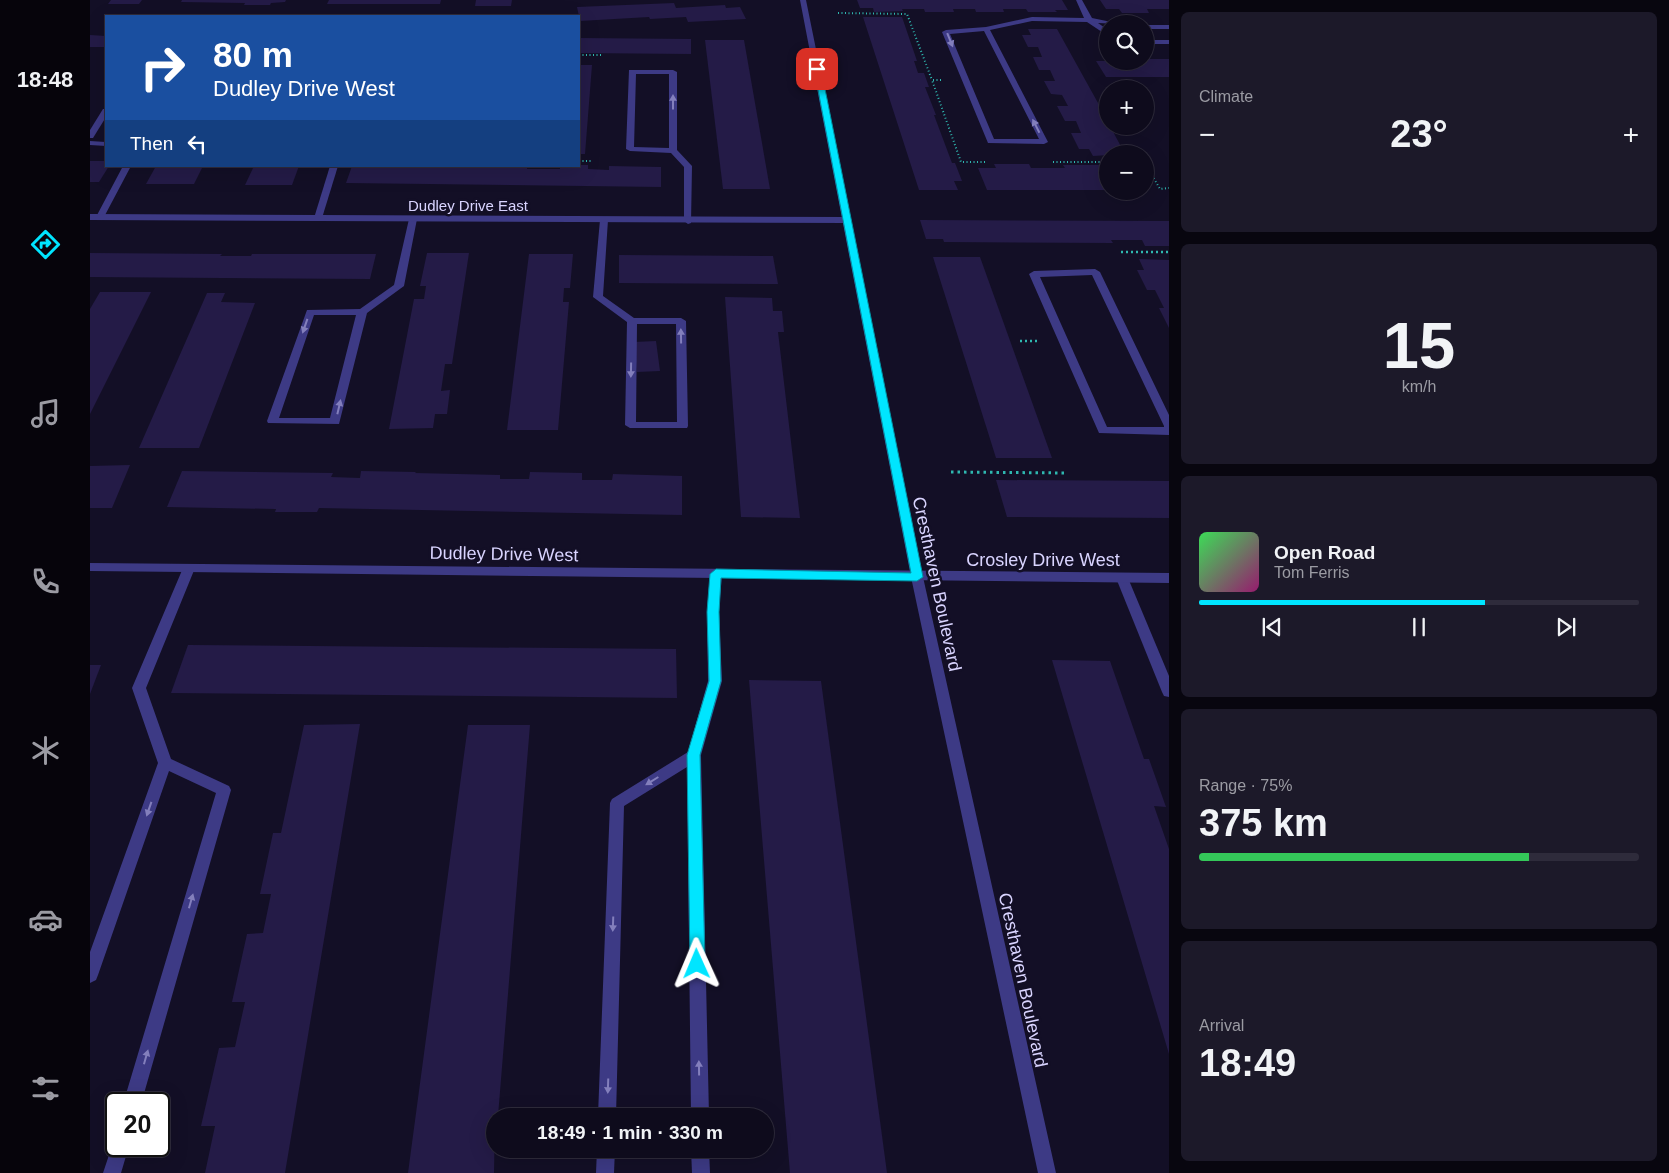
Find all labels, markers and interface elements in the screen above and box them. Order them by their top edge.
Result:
map controls [1099,15,1154,200]
button: search [1099,15,1154,70]
one-way arrow [946,33,954,47]
icon: right [130,35,195,100]
text: 80 m [213,35,293,74]
pin [796,48,838,90]
icon: arrive [803,55,831,83]
text: 18:48 [17,67,73,92]
text: Dudley Drive West [213,76,395,101]
button: + [1099,80,1154,135]
text: Climate [1199,88,1253,105]
one-way arrow [669,94,677,110]
text: 23° [1390,113,1448,155]
one-way arrow [1032,119,1040,133]
text: − [1199,119,1215,150]
text: + [1623,119,1639,150]
icon: left [183,130,211,158]
text: Then [130,133,173,154]
button: − [1099,145,1154,200]
street label: Dudley Drive East [408,197,529,214]
icon: directions [28,227,63,262]
text: 15 [1383,309,1455,382]
one-way arrow [301,318,308,333]
one-way arrow [677,328,685,344]
one-way arrow [627,362,635,378]
text: km/h [1402,378,1436,395]
icon: music [28,396,63,431]
one-way arrow [335,400,343,415]
street label: Cresthaven Boulevard [909,495,965,673]
text: Open Road [1274,542,1375,563]
street label: Dudley Drive West [429,543,579,565]
street label: Crosley Drive West [966,550,1120,570]
icon: phone [28,564,63,599]
text: Tom Ferris [1274,564,1350,581]
icon: previous [1258,613,1286,641]
icon: pause [1405,613,1433,641]
icon: next [1552,613,1580,641]
icon: climate [28,733,63,768]
one-way arrow [646,776,659,786]
text: Range · 75% [1199,777,1292,794]
one-way arrow [145,801,152,816]
text: 375 km [1199,802,1328,844]
street label: Cresthaven Boulevard [995,891,1051,1069]
one-way arrow [188,893,196,908]
icon: car [28,902,63,937]
one-way arrow [609,916,617,932]
position arrow [670,937,722,989]
text: Arrival [1199,1017,1244,1034]
text: 18:49 [1199,1042,1296,1084]
one-way arrow [142,1049,150,1064]
one-way arrow [695,1059,703,1075]
icon: filters [28,1071,63,1106]
one-way arrow [604,1079,612,1095]
speed limit sign: 20 [105,1092,170,1157]
text: 18:49 · 1 min · 330 m [537,1122,723,1143]

